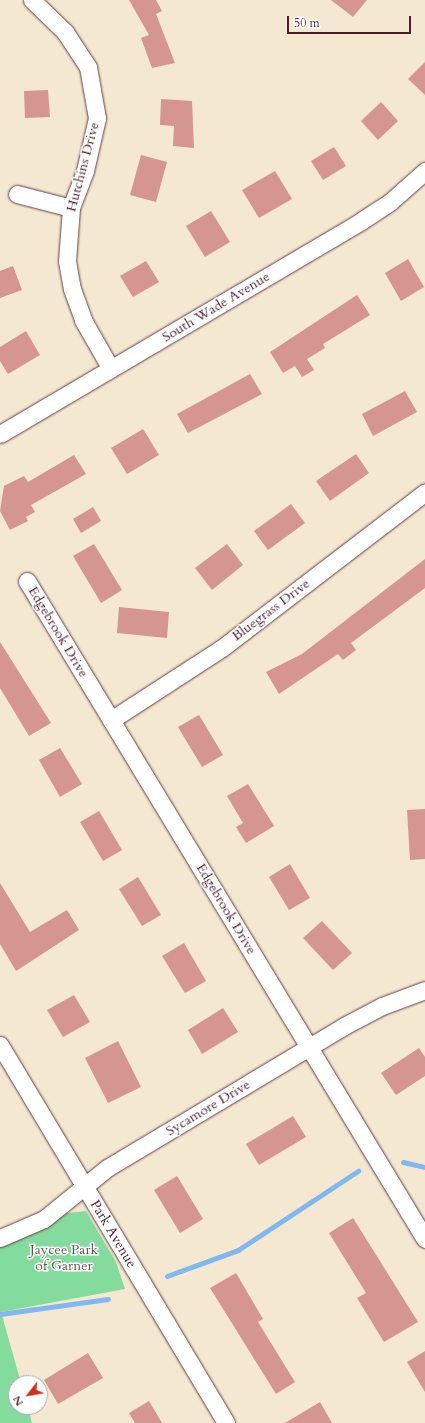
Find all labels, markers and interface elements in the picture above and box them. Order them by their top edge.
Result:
scale bar [289,8,413,34]
text: 50 m [294,15,320,31]
street label: Hutchins Drive [63,120,103,214]
street label: South Wade Avenue [159,268,273,346]
street label: Bluegrass Drive [229,575,313,645]
street label: Edgebrook Drive [24,583,92,681]
street label: Edgebrook Drive [192,860,260,958]
street label: Sycamore Drive [163,1076,253,1140]
street label: Park Avenue [86,1197,140,1271]
park label: Jaycee Park of Garner [30,1242,98,1274]
north arrow [8,1375,48,1415]
text: N [9,1393,27,1409]

